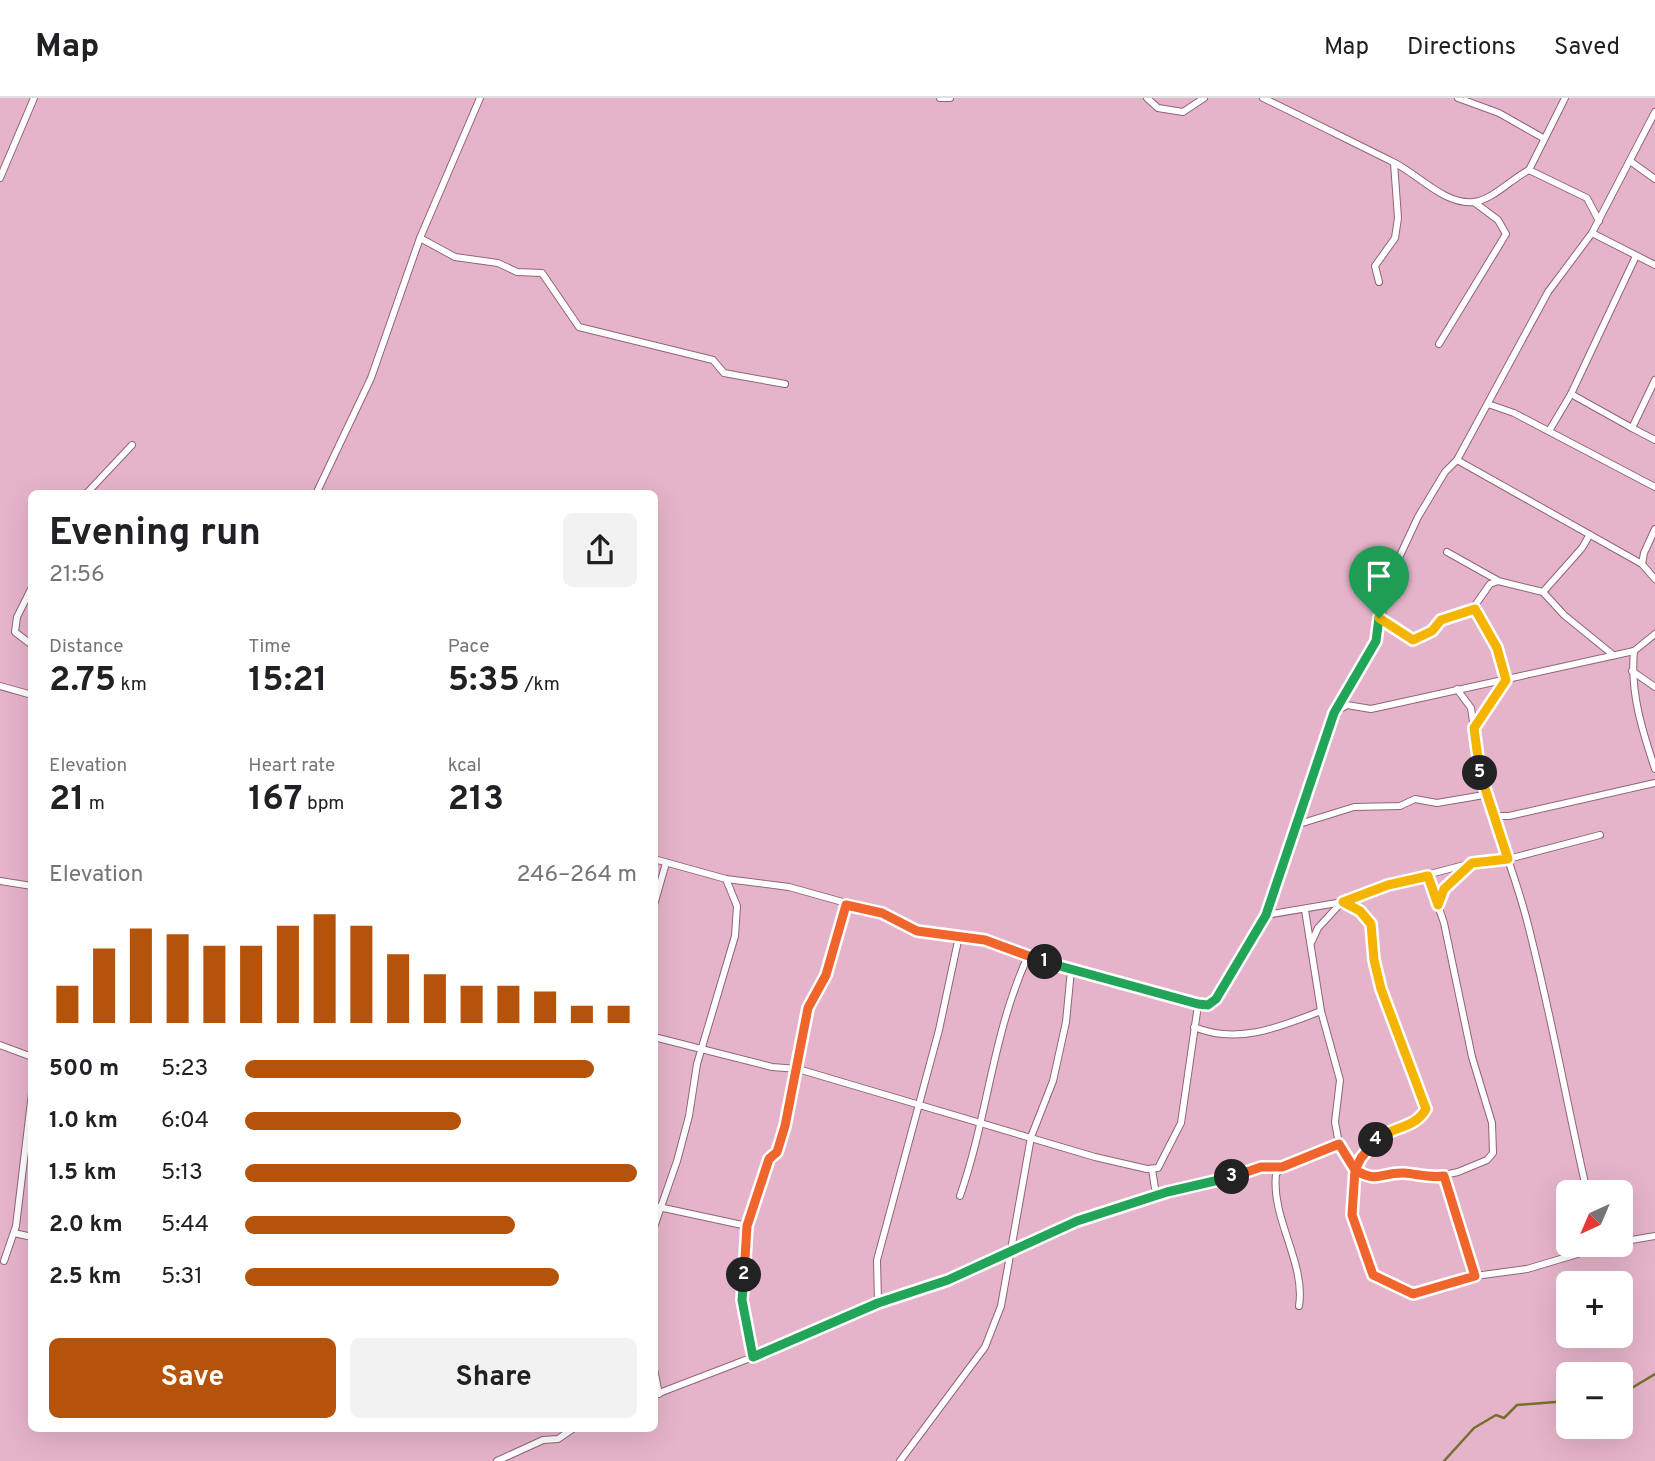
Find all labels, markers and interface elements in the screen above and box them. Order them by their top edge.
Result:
text: Map [35,27,99,69]
text: Map [1324,33,1369,63]
text: Directions [1407,33,1516,63]
text: Saved [1554,33,1620,63]
text: Evening run [49,510,261,559]
button: share [563,513,637,587]
pin [1349,546,1409,618]
icon: arrive [1360,557,1398,595]
text: 21:56 [49,561,105,590]
text: Distance [49,635,124,659]
text: Time [248,635,291,659]
text: Pace [448,635,489,659]
text: 2.75 [49,659,116,703]
text: 15:21 [248,659,328,703]
text: 5:35 [448,659,520,703]
text: km [116,673,147,697]
text: /km [520,673,560,697]
text: Elevation [49,754,127,778]
text: Heart rate [248,754,335,778]
text: kcal [448,754,481,778]
pin: 5 [1462,756,1498,790]
text: 5 [1474,760,1485,784]
text: 21 [49,778,84,822]
text: 167 [248,778,303,822]
text: 213 [448,778,504,822]
text: m [84,792,105,816]
text: bpm [303,792,344,816]
text: Elevation [49,861,144,890]
text: 246–264 m [516,861,637,890]
pin: 1 [1028,944,1062,980]
text: 1 [1041,949,1048,973]
text: 500 m [49,1055,119,1084]
text: 5:23 [161,1055,208,1084]
text: 1.0 km [49,1107,118,1136]
text: 6:04 [161,1107,209,1136]
pin: 4 [1358,1122,1394,1158]
text: 4 [1369,1127,1382,1151]
text: 1.5 km [49,1159,117,1188]
text: 5:13 [161,1159,203,1188]
pin: 3 [1214,1160,1250,1194]
text: 3 [1226,1164,1237,1188]
north arrow [1556,1180,1633,1256]
map controls [1556,1180,1633,1439]
text: 2.0 km [49,1211,123,1240]
text: 5:44 [161,1211,209,1240]
pin: 2 [726,1258,762,1292]
text: 2 [738,1262,749,1286]
text: 2.5 km [49,1263,122,1292]
text: 5:31 [161,1263,203,1292]
button: + [1556,1271,1633,1348]
button: Save [49,1338,336,1418]
button: Share [350,1338,637,1418]
button: − [1556,1362,1633,1439]

